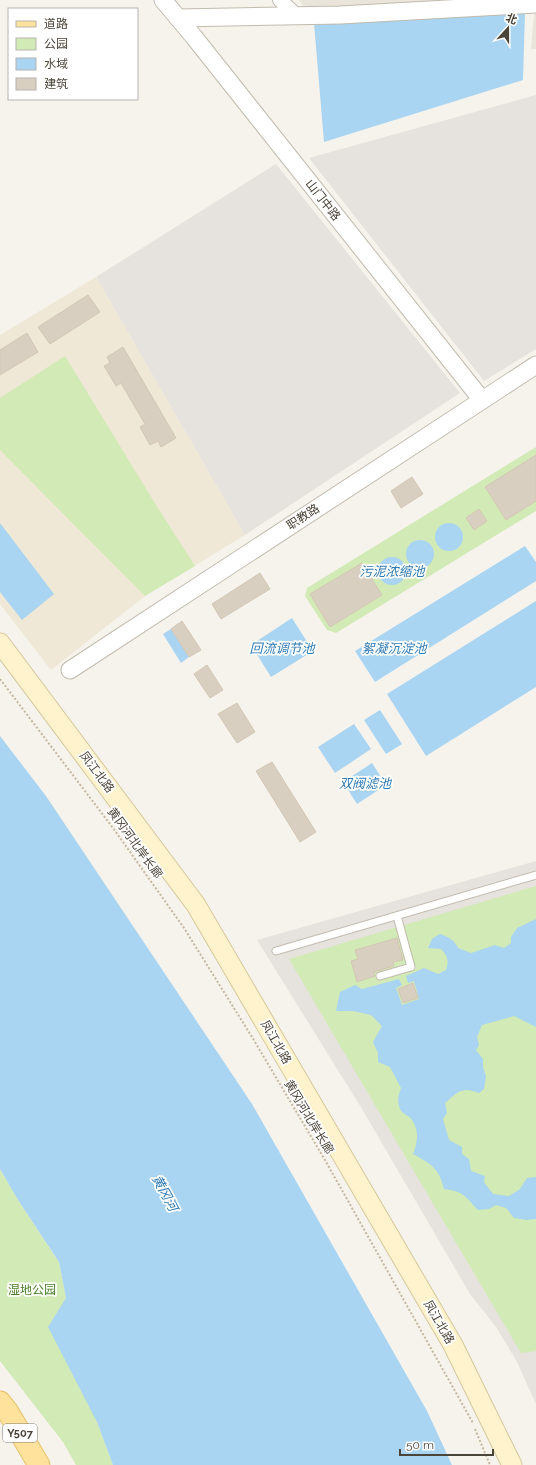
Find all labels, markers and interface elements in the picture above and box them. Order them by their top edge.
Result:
legend [8,8,138,100]
north arrow [488,8,528,48]
text: 北 [504,11,519,27]
text: 道路 [44,17,68,31]
text: 公园 [44,37,68,51]
text: 水域 [44,57,68,71]
text: 建筑 [44,77,68,91]
street label: 山门中路 [303,177,343,223]
street label: 职教路 [284,501,322,533]
water label: 污泥浓缩池 [359,564,426,579]
water label: 回流调节池 [249,641,316,656]
water label: 絮凝沉淀池 [361,641,428,656]
street label: 凤江北路 [77,749,117,795]
water label: 双阀滤池 [339,776,393,791]
street label: 黄冈河北岸长廊 [105,805,165,881]
street label: 凤江北路 [258,1018,294,1066]
street label: 黄冈河北岸长廊 [281,1077,337,1157]
water label: 黄冈河 [149,1172,182,1216]
park label: 湿地公园 [8,1283,56,1297]
street label: 凤江北路 [421,1298,457,1346]
road number: Y507 [3,1424,37,1442]
scale bar [400,1431,493,1457]
text: 50 m [406,1438,434,1452]

